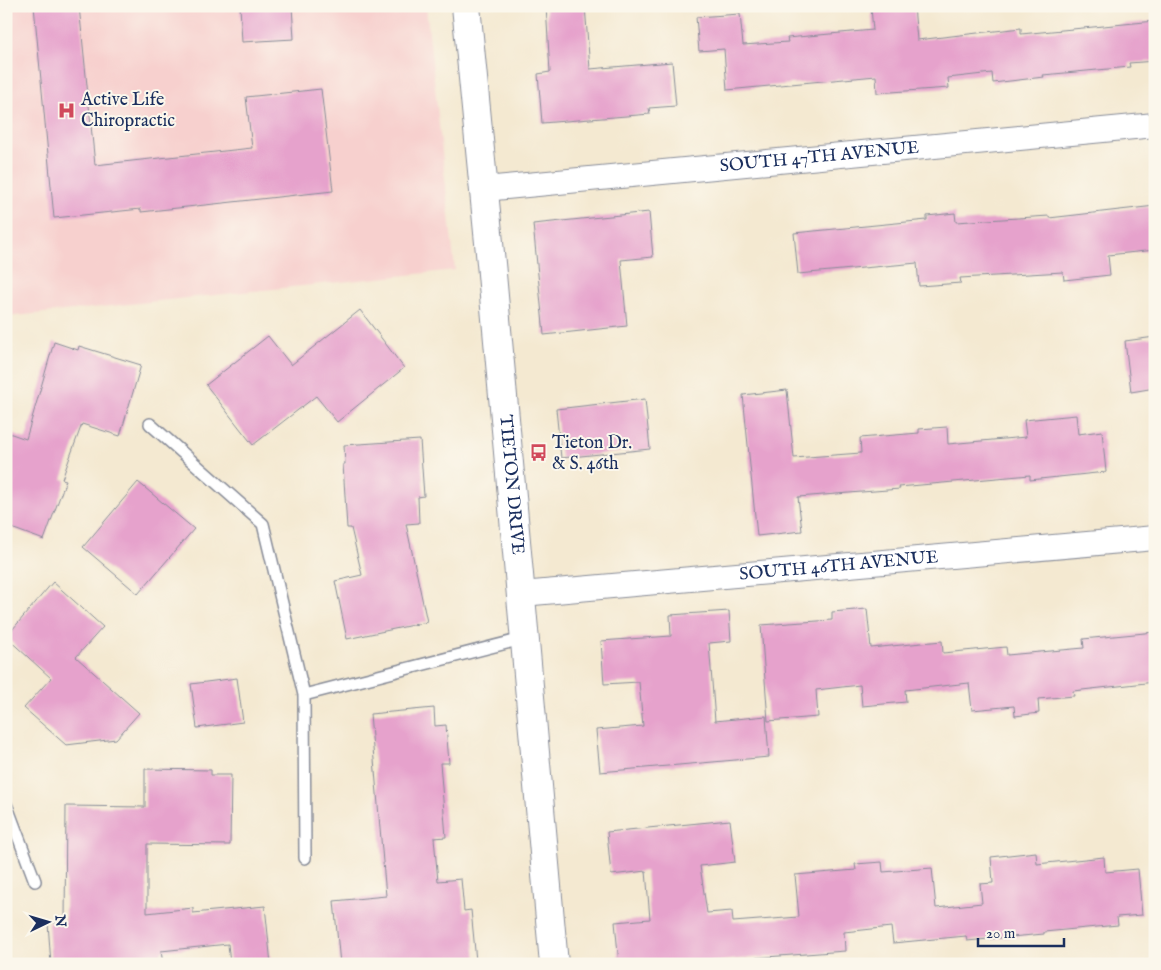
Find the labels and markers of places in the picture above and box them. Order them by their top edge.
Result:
place label: Active Life Chiropractic [80,89,175,133]
hospital icon: Active Life Chiropractic [57,100,77,120]
place label: Tieton Dr. & S. 46th [552,432,632,476]
bus stop icon: Tieton Dr. & S. 46th [528,443,548,463]

